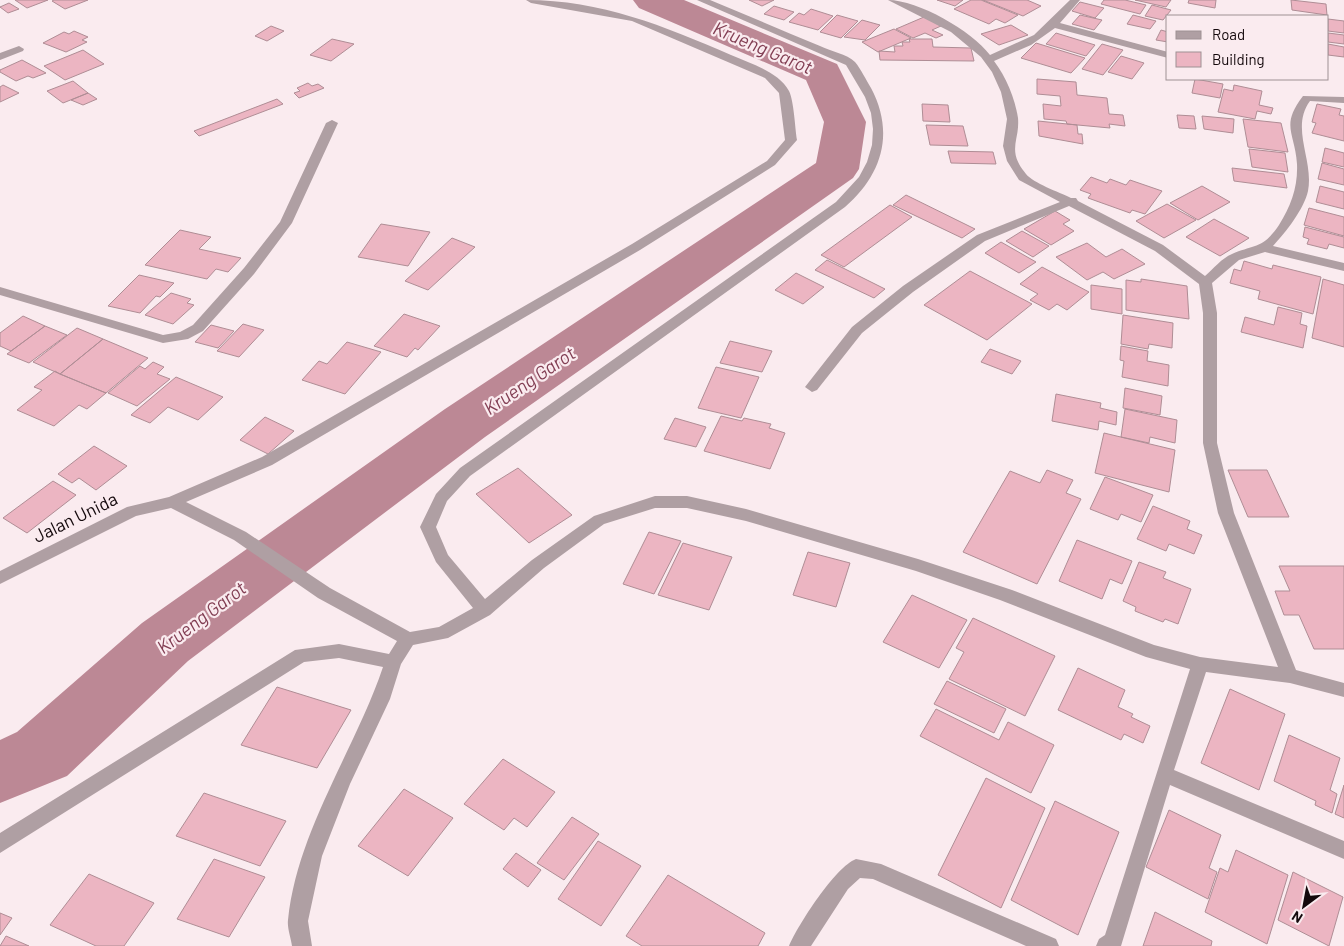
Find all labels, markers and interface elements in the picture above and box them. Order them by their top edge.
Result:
legend [1166,15,1329,80]
water label: Krueng Garot [710,16,816,78]
text: Road [1212,25,1245,43]
text: Building [1212,50,1265,68]
water label: Krueng Garot [479,341,579,419]
street label: Jalan Unida [29,487,121,547]
water label: Krueng Garot [152,576,250,658]
north arrow [1279,881,1329,931]
text: N [1288,908,1305,927]

